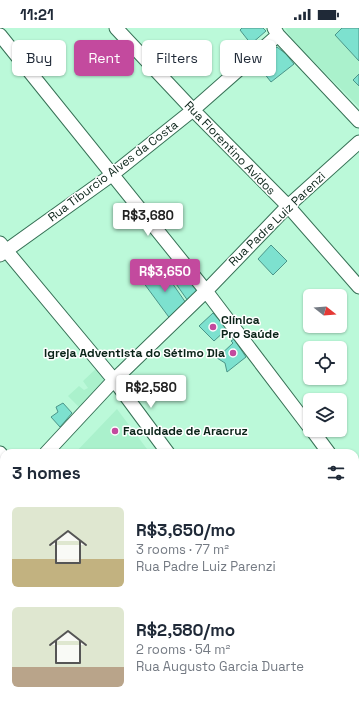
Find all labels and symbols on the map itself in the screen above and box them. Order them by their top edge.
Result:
street label: Rua Florentino Avidos [181,98,279,198]
street label: Rua Tiburcio Alves da Costa [45,117,181,225]
street label: Rua Padre Luiz Parenzi [225,168,329,270]
pin: R$3,680 [111,203,185,237]
pin: R$3,650 [128,259,202,293]
north arrow [303,289,347,333]
place label: Clínica Pro Saúde [221,312,279,342]
marker: Clínica Pro Saúde [208,322,218,332]
place label: Igreja Adventista do Sétimo Dia [44,345,225,361]
marker: Igreja Adventista do Sétimo Dia [228,348,238,358]
pin: R$2,580 [114,375,188,409]
place label: Faculdade de Aracruz [123,423,248,439]
marker: Faculdade de Aracruz [110,426,120,436]

